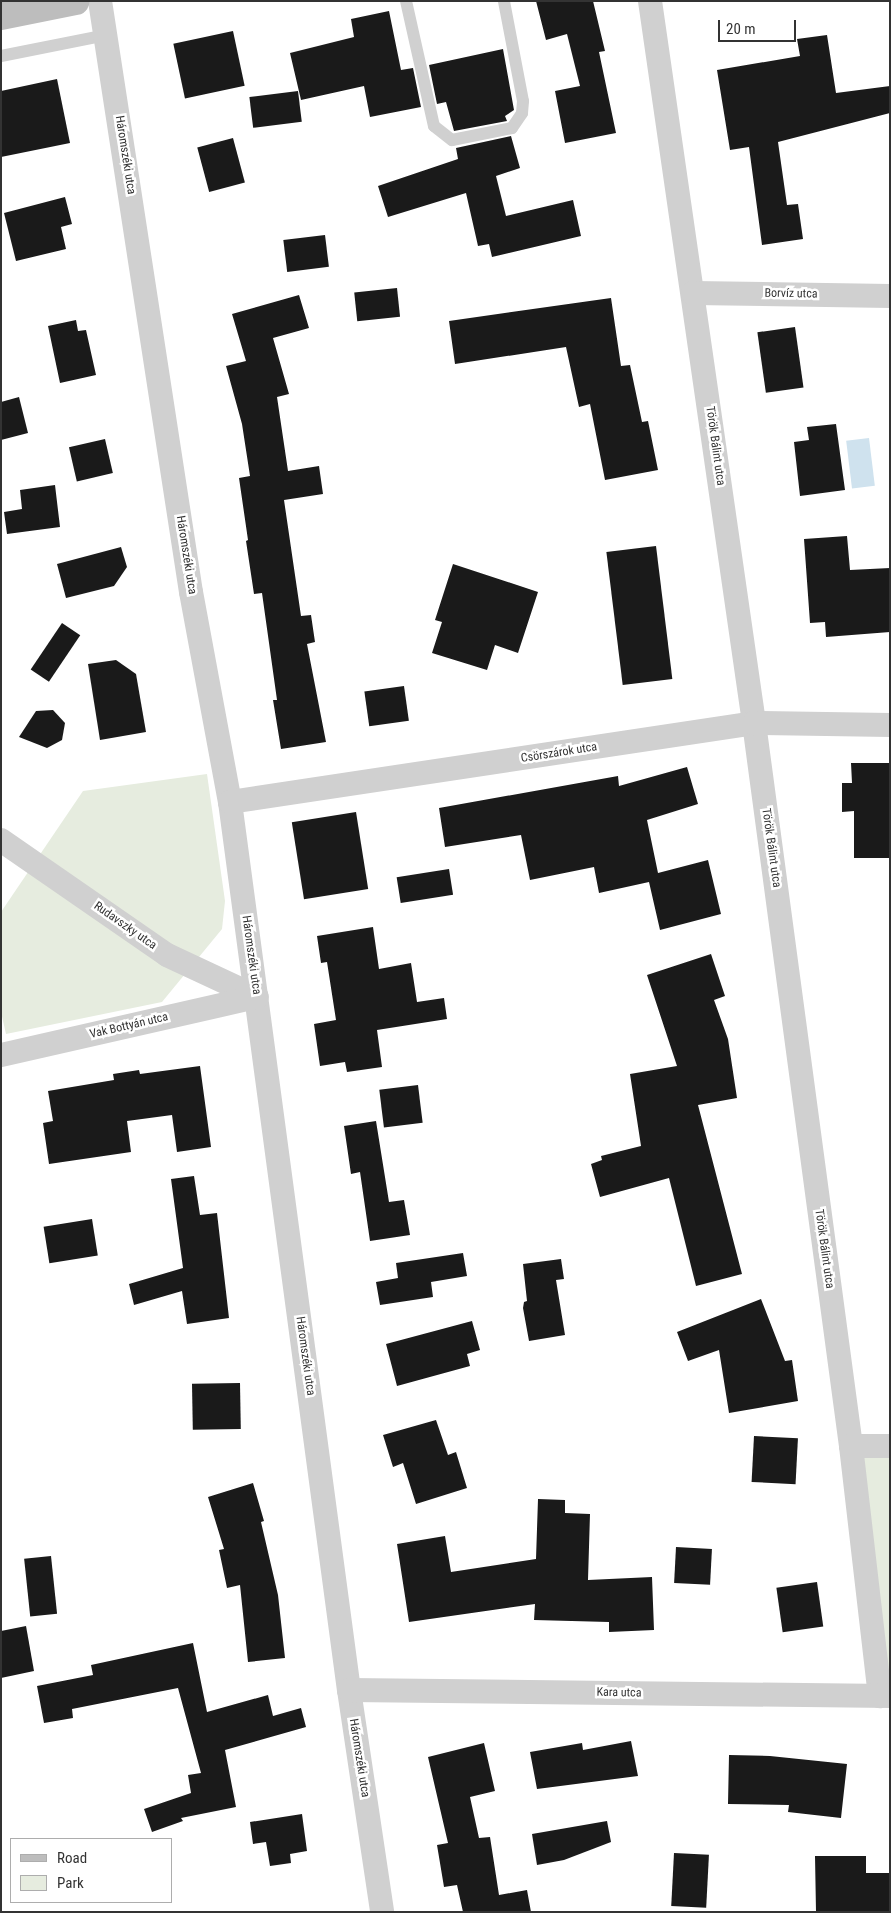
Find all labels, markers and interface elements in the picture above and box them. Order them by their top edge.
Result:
scale bar [721,10,798,42]
text: 20 m [726,20,756,38]
street label: Háromszéki utca [112,115,138,195]
street label: Borvíz utca [764,286,818,302]
street label: Török Bálint utca [702,405,728,487]
street label: Háromszéki utca [173,515,199,595]
street label: Csörszárok utca [520,740,598,766]
street label: Török Bálint utca [758,807,784,889]
street label: Rudavszky utca [91,899,159,953]
street label: Háromszéki utca [238,915,264,995]
street label: Vak Bottyán utca [88,1010,170,1042]
street label: Török Bálint utca [811,1208,837,1290]
street label: Háromszéki utca [292,1316,318,1396]
street label: Kara utca [596,1685,642,1701]
street label: Háromszéki utca [346,1718,372,1798]
legend [10,1838,172,1903]
text: Road [57,1849,87,1867]
text: Park [57,1874,84,1892]

